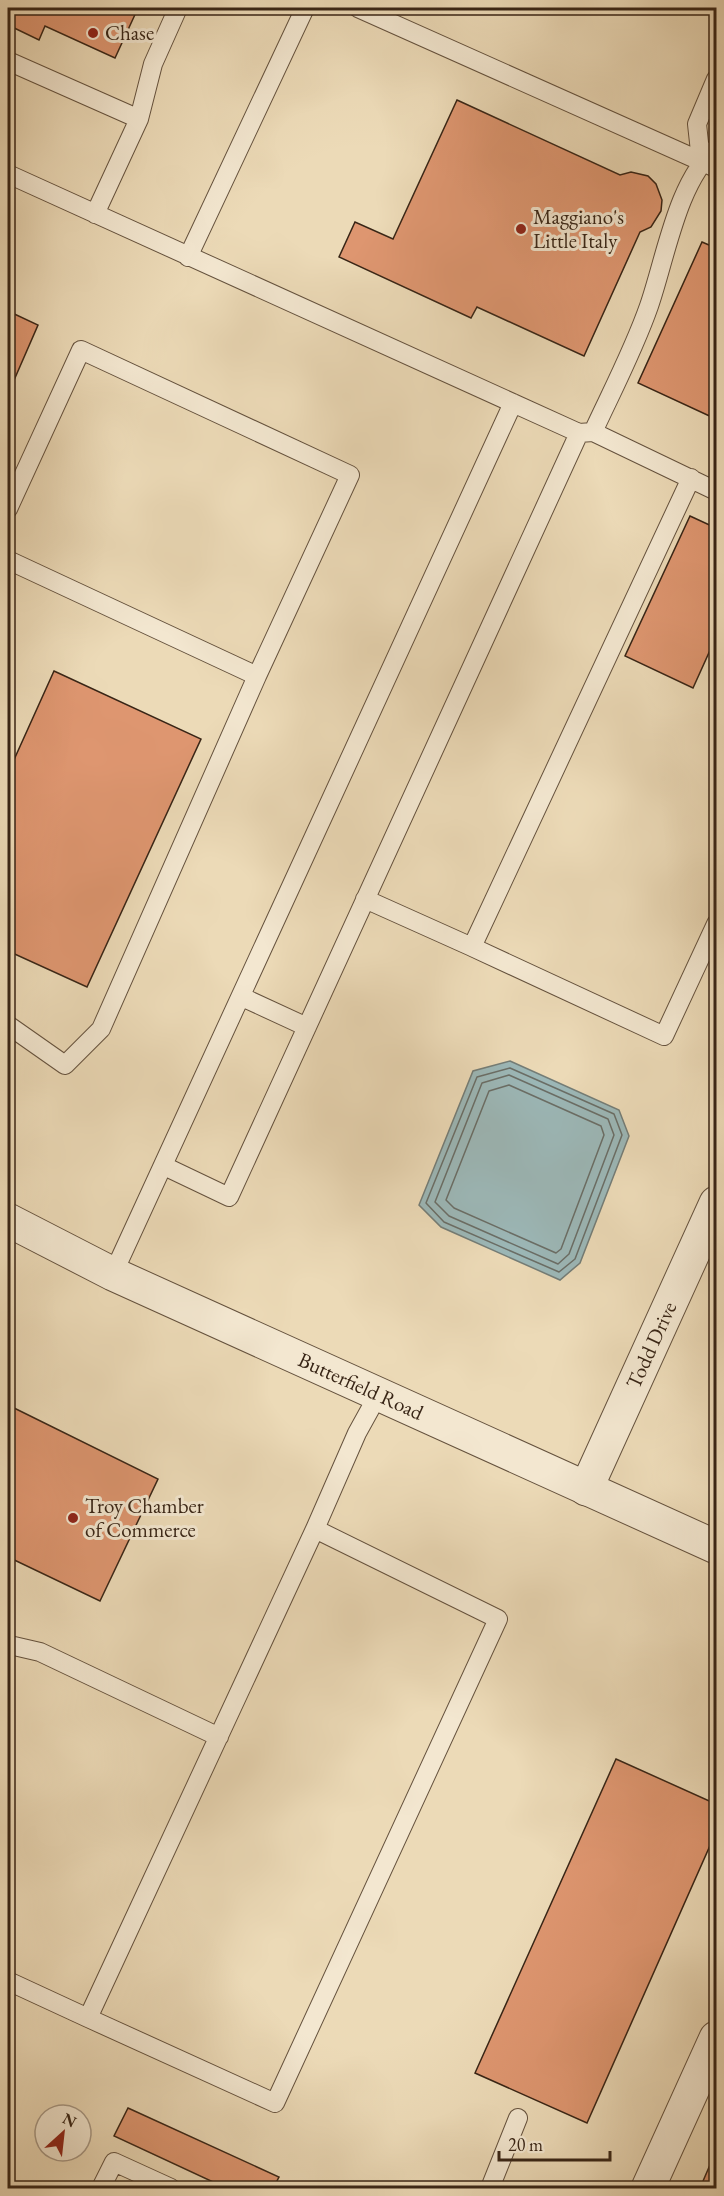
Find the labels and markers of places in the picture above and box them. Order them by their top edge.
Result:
place label: Chase [105,19,154,46]
marker: Chase [86,26,100,40]
place label: Maggiano's Little Italy [533,203,624,254]
marker: Maggiano's Little Italy [514,222,528,236]
place label: Troy Chamber of Commerce [85,1492,204,1543]
marker: Troy Chamber of Commerce [66,1511,80,1525]

